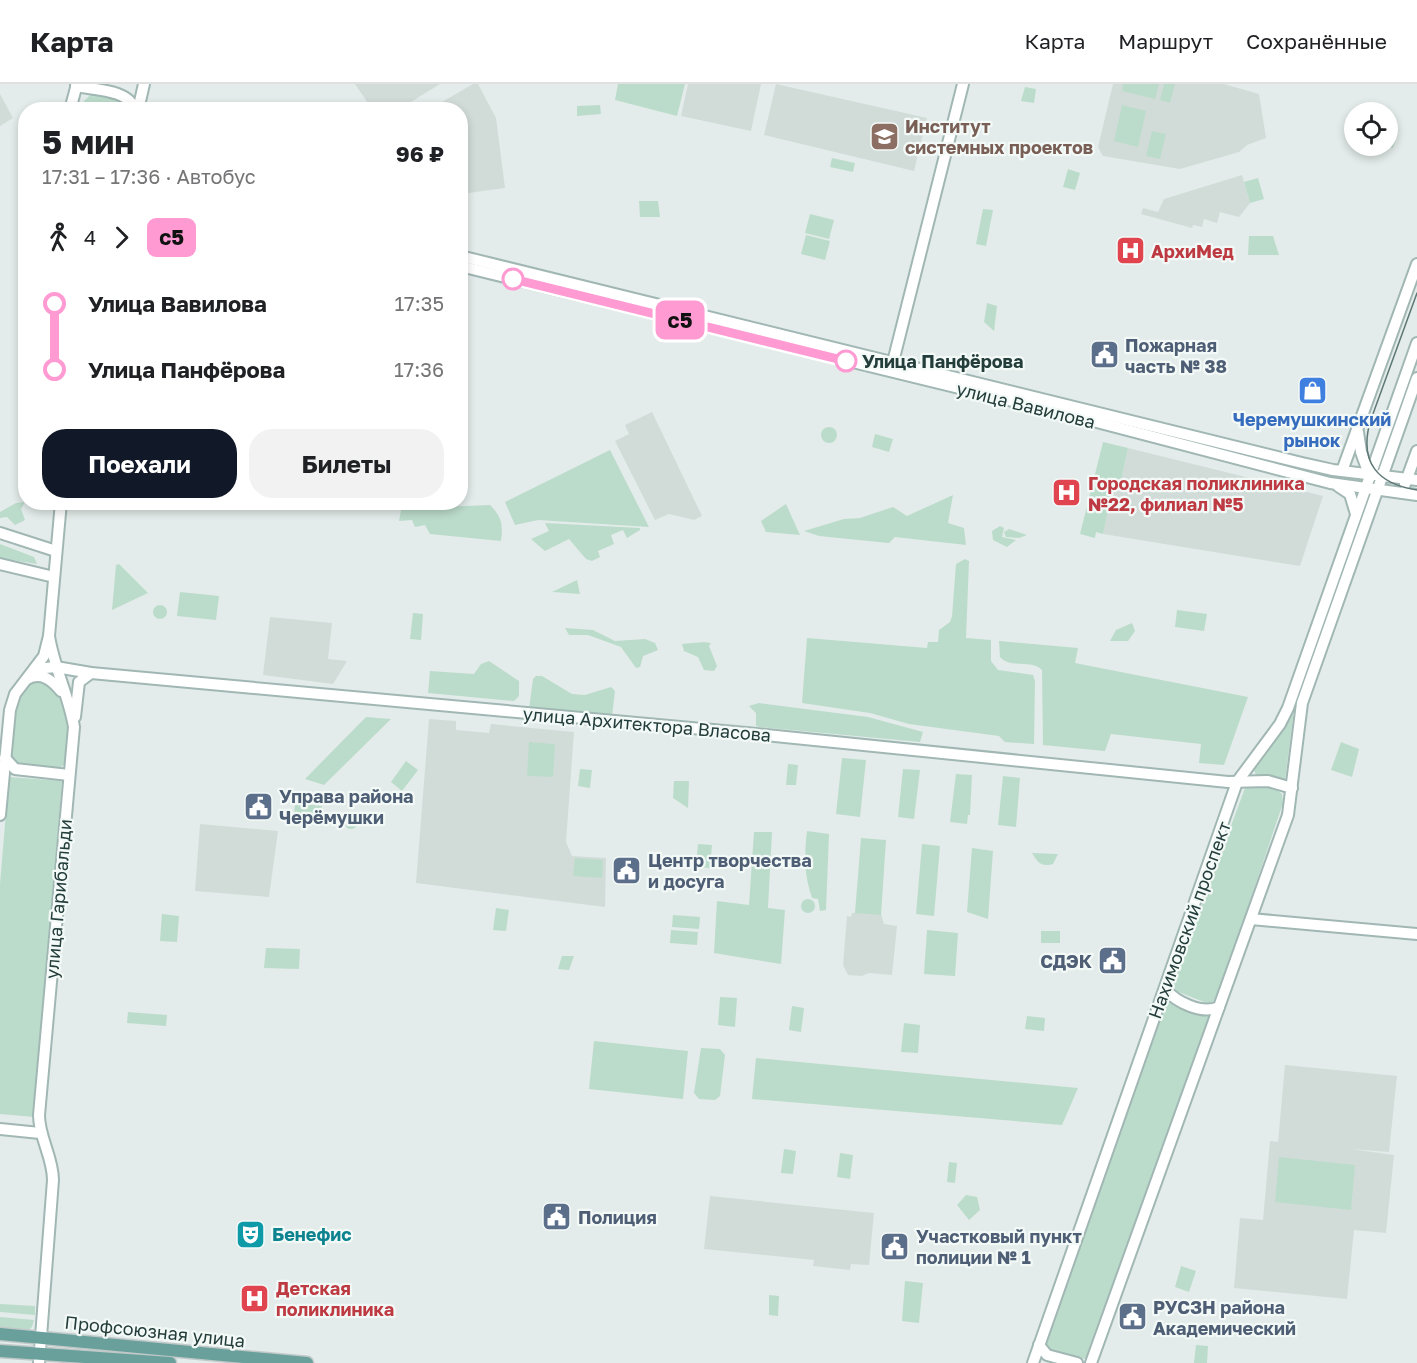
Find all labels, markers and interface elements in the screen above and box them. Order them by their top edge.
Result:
text: Карта [30,25,114,58]
text: Карта [1024,28,1085,54]
text: Маршрут [1118,28,1213,54]
text: Сохранённые [1246,28,1387,54]
map controls [1344,102,1398,156]
button: locate [1344,102,1398,156]
place label: Институт системных проектов [905,115,1093,158]
school or university icon: Институт системных проектов [868,120,900,152]
text: 5 мин [42,122,134,161]
text: 96 ₽ [396,140,444,167]
text: 17:31 – 17:36 · Автобус [42,164,256,188]
icon: walk [42,221,75,254]
icon: forward [105,221,138,254]
text: с5 [159,224,184,250]
text: 4 [84,225,96,249]
hospital icon: АрхиМед [1114,235,1146,267]
place label: АрхиМед [1151,240,1234,262]
unlabelled marker [502,268,524,290]
text: Улица Вавилова [88,290,267,317]
text: 17:35 [394,291,444,315]
line badge: с5 [653,300,707,340]
text: с5 [668,307,692,333]
place label: Пожарная часть № 38 [1125,334,1227,377]
public building icon: Пожарная часть № 38 [1088,339,1120,371]
marker: Улица Панфёрова [835,350,857,372]
place label: Улица Панфёрова [862,350,1023,372]
text: Улица Панфёрова [88,356,285,383]
text: 17:36 [394,357,444,381]
shop icon: Черемушкинский рынок [1296,374,1328,406]
street label: улица Вавилова [954,377,1098,433]
place label: Черемушкинский рынок [1233,408,1391,451]
button: Поехали [42,429,237,498]
button: Билеты [249,429,444,498]
place label: Городская поликлиника №22, филиал №5 [1088,472,1305,515]
hospital icon: Городская поликлиника №22, филиал №5 [1051,477,1083,509]
street label: улица Архитектора Власова [522,702,772,746]
place label: Управа района Черёмушки [279,785,414,828]
public building icon: Управа района Черёмушки [242,790,274,822]
street label: улица Гарибальди [40,818,76,980]
street label: Нахимовский проспект [1143,818,1235,1022]
place label: Центр творчества и досуга [648,849,812,892]
public building icon: Центр творчества и досуга [611,854,643,886]
public building icon: СДЭК [1097,945,1129,977]
place label: СДЭК [1040,950,1092,972]
public building icon: Полиция [541,1201,573,1233]
place label: Полиция [578,1206,657,1228]
theatre icon: Бенефис [235,1218,267,1250]
place label: Бенефис [272,1223,352,1245]
place label: Участковый пункт полиции № 1 [916,1225,1082,1268]
public building icon: Участковый пункт полиции № 1 [879,1230,911,1262]
place label: Детская поликлиника [276,1277,394,1320]
hospital icon: Детская поликлиника [239,1282,271,1314]
place label: РУСЗН района Академический [1153,1296,1296,1339]
public building icon: РУСЗН района Академический [1116,1301,1148,1333]
street label: Профсоюзная улица [64,1311,246,1351]

